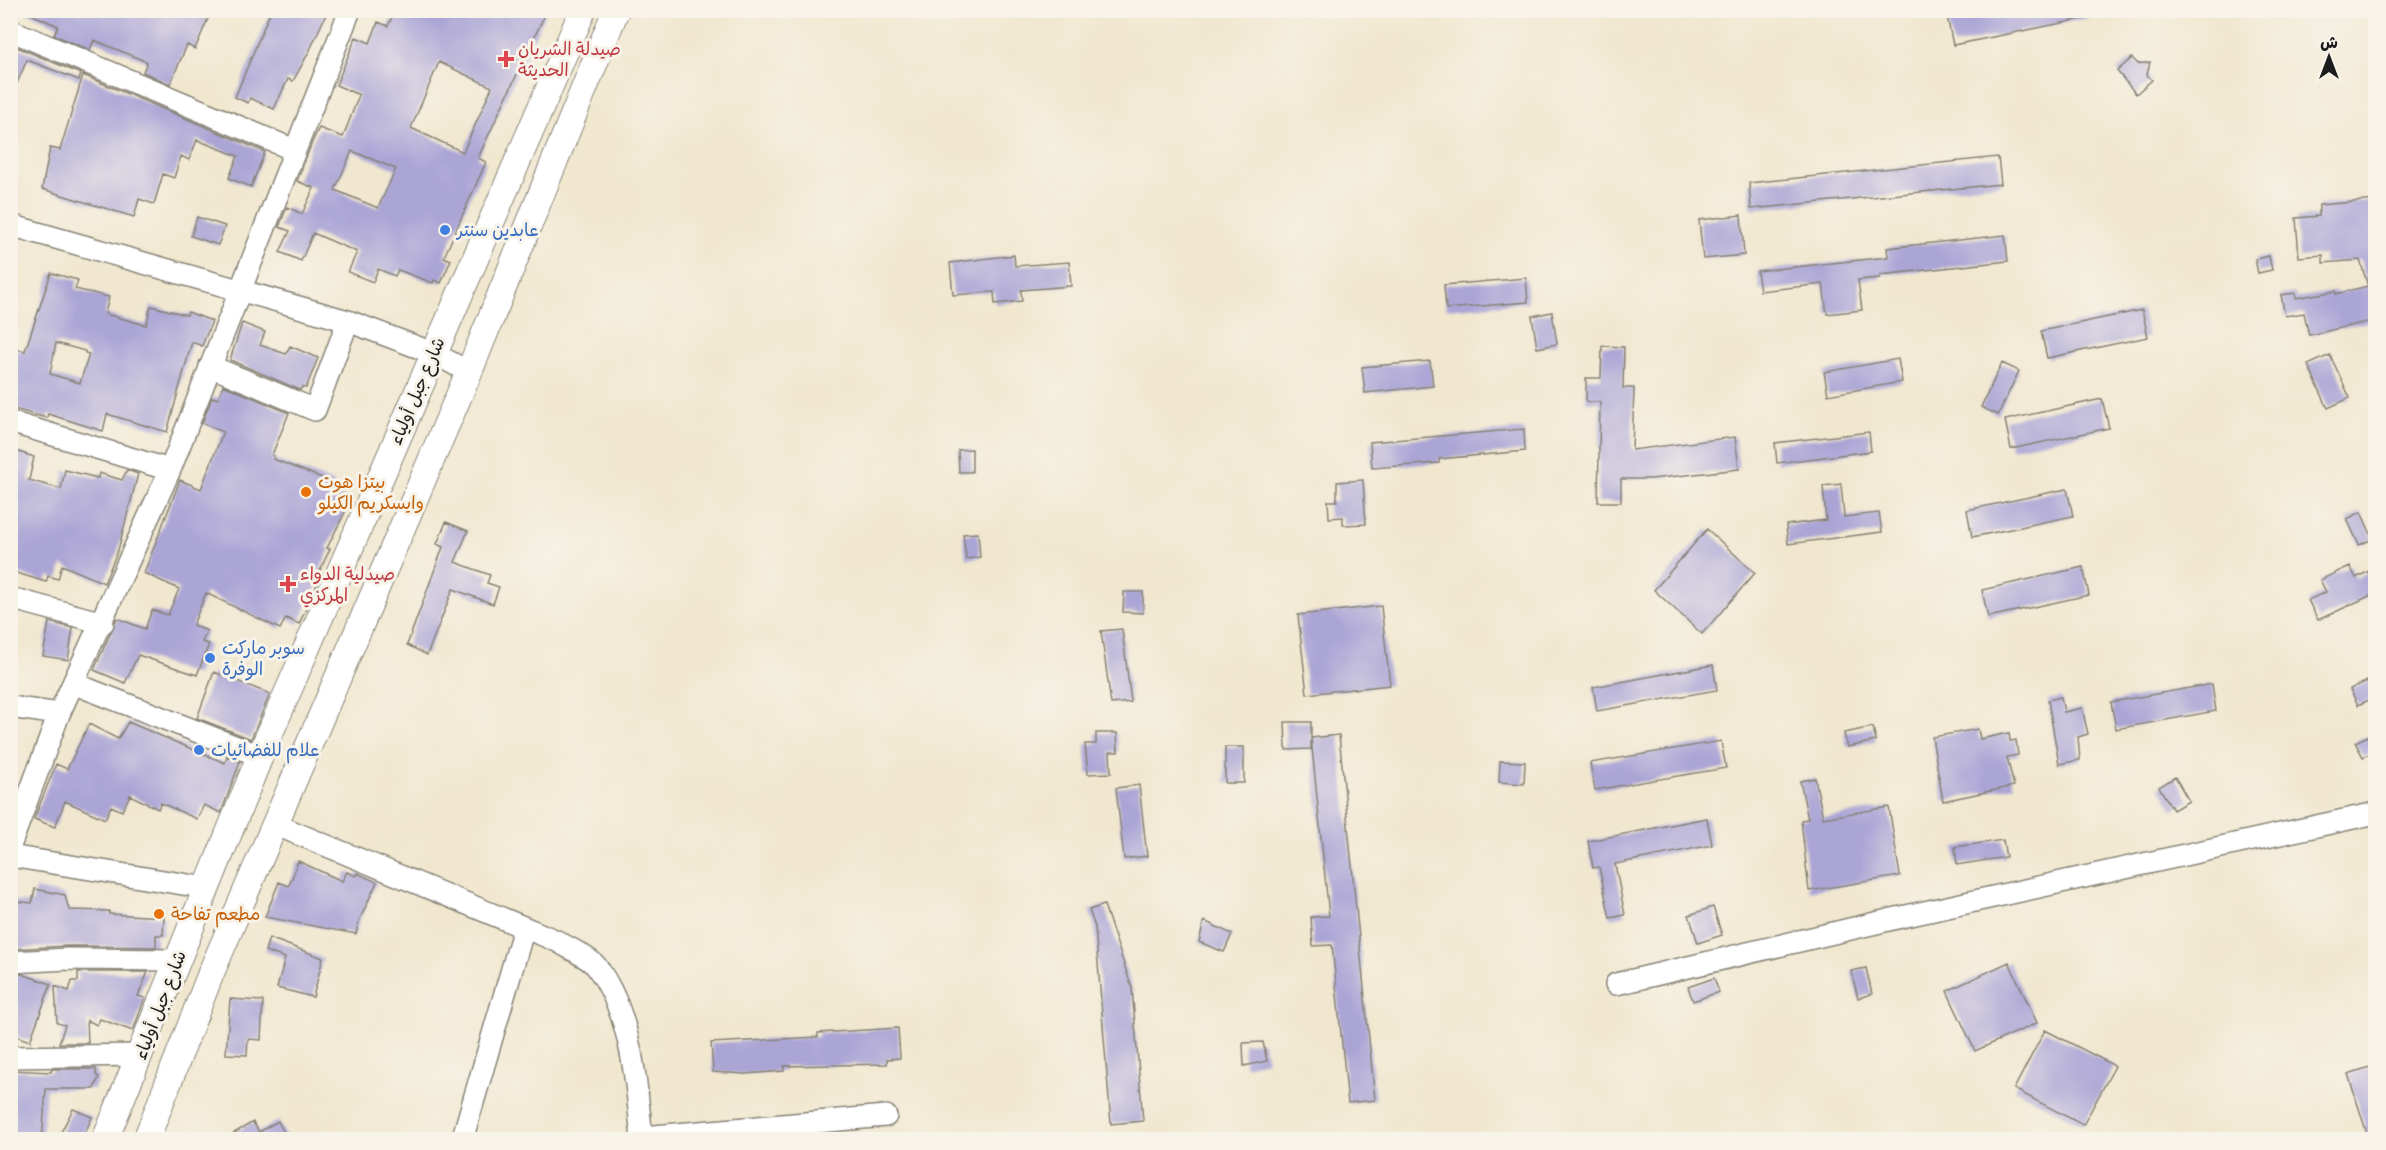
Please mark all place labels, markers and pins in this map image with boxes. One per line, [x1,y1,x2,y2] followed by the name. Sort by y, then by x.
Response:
[518,38,621,82] place label: صيدلة الشريان الحديثة
[499,52,513,66] marker: صيدلة الشريان الحديثة
[455,219,539,242] place label: عابدين سنتر
[438,223,452,237] marker: عابدين سنتر
[317,471,424,517] place label: بيتزا هوت وايسكريم الكيلو
[299,485,313,499] marker: بيتزا هوت وايسكريم الكيلو
[300,563,395,608] place label: صيدلية الدواء المركزي
[281,577,295,591] marker: صيدلية الدواء المركزي
[222,637,305,681] place label: سوبر ماركت الوفرة
[203,651,217,665] marker: سوبر ماركت الوفرة
[211,739,319,764] place label: علام للفضائيات
[192,743,206,757] marker: علام للفضائيات
[171,903,260,928] place label: مطعم تفاحة
[152,907,166,921] marker: مطعم تفاحة

